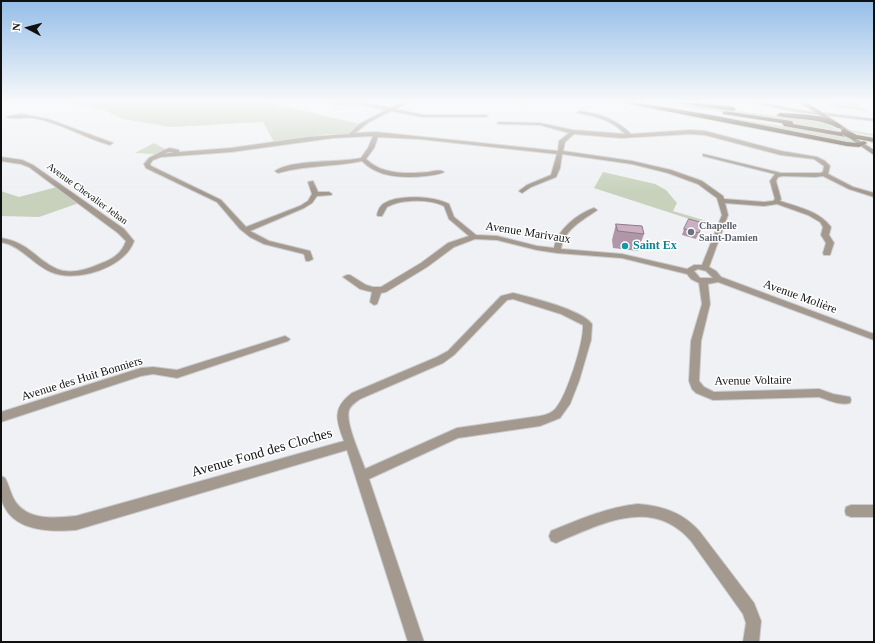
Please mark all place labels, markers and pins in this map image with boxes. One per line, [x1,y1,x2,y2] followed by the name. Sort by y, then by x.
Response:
[699,220,758,244] place label: Chapelle Saint-Damien
[686,227,696,237] marker: Chapelle Saint-Damien
[633,239,677,253] place label: Saint Ex
[620,241,630,251] marker: Saint Ex

